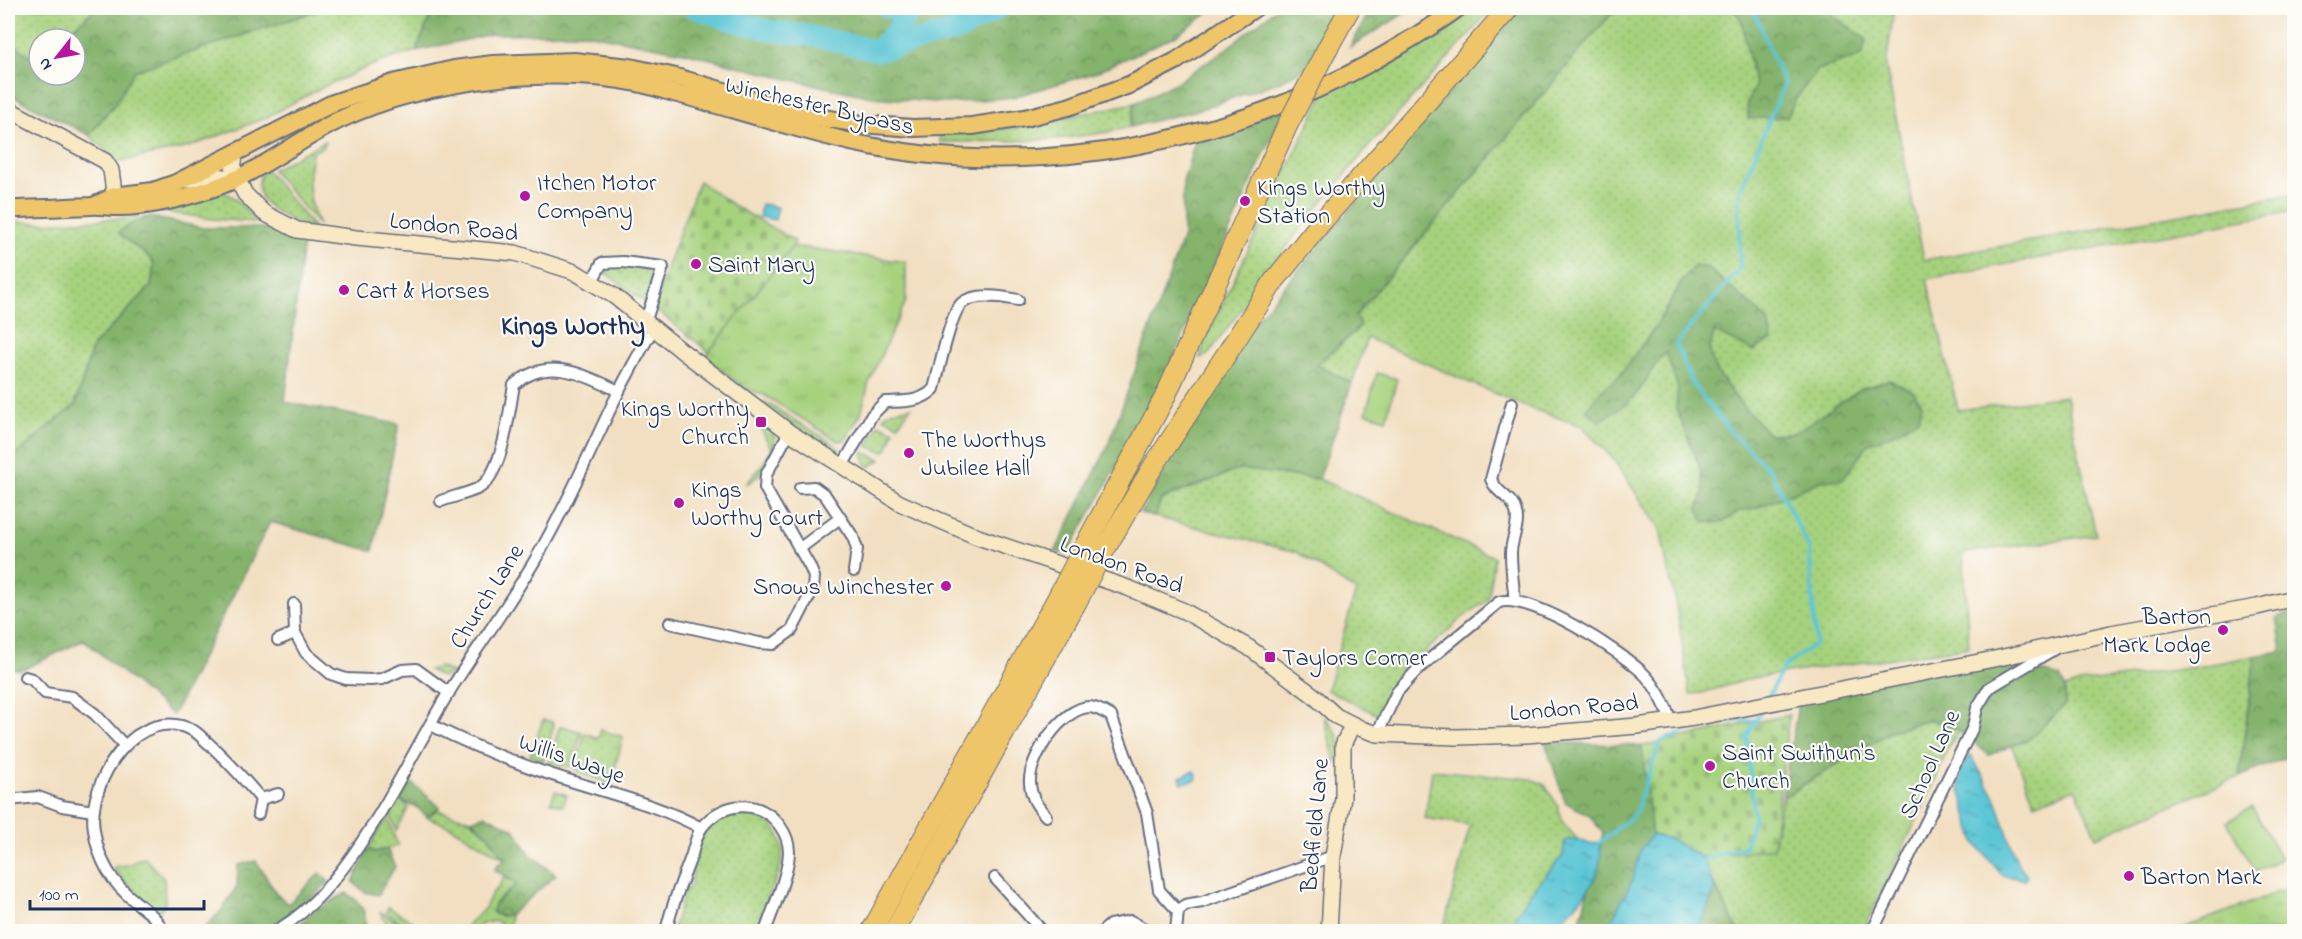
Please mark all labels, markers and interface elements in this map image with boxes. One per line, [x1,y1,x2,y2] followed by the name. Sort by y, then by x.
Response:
[27,27,87,87] north arrow
[33,53,59,75] text: N
[721,69,917,147] street label: Winchester Bypass
[537,167,657,231] place label: Itchen Motor Company
[1257,172,1385,235] place label: Kings Worthy Station
[518,189,532,203] marker: Itchen Motor Company
[1238,194,1252,208] marker: Kings Worthy Station
[388,204,520,253] street label: London Road
[708,249,815,285] place label: Saint Mary
[689,257,703,271] marker: Saint Mary
[356,275,490,310] place label: Cart & Horses
[337,283,351,297] marker: Cart & Horses
[501,308,645,348] district label: Kings Worthy
[621,393,749,456] place label: Kings Worthy Church
[754,415,768,429] marker: Kings Worthy Church
[921,424,1046,487] place label: The Worthys Jubilee Hall
[902,446,916,460] marker: The Worthys Jubilee Hall
[691,474,823,538] place label: Kings Worthy Court
[672,496,686,510] marker: Kings Worthy Court
[1054,528,1188,605] street label: London Road
[442,538,534,657] street label: Church Lane
[753,571,935,606] place label: Snows Winchester
[939,579,953,593] marker: Snows Winchester
[2103,601,2211,664] place label: Barton Mark Lodge
[2216,623,2230,637] marker: Barton Mark Lodge
[1282,642,1428,678] place label: Taylors Corner
[1263,650,1277,664] marker: Taylors Corner
[1508,686,1641,733] street label: London Road
[1892,705,1971,825] street label: School Lane
[513,726,629,796] street label: Willis Waye
[1722,737,1876,800] place label: Saint Swithun's Church
[1293,756,1340,895] street label: Bedfield Lane
[1703,759,1717,773] marker: Saint Swithun's Church
[2140,861,2262,896] place label: Barton Mark
[2122,869,2136,883] marker: Barton Mark
[30,873,204,911] scale bar
[39,883,79,909] text: 100 m

